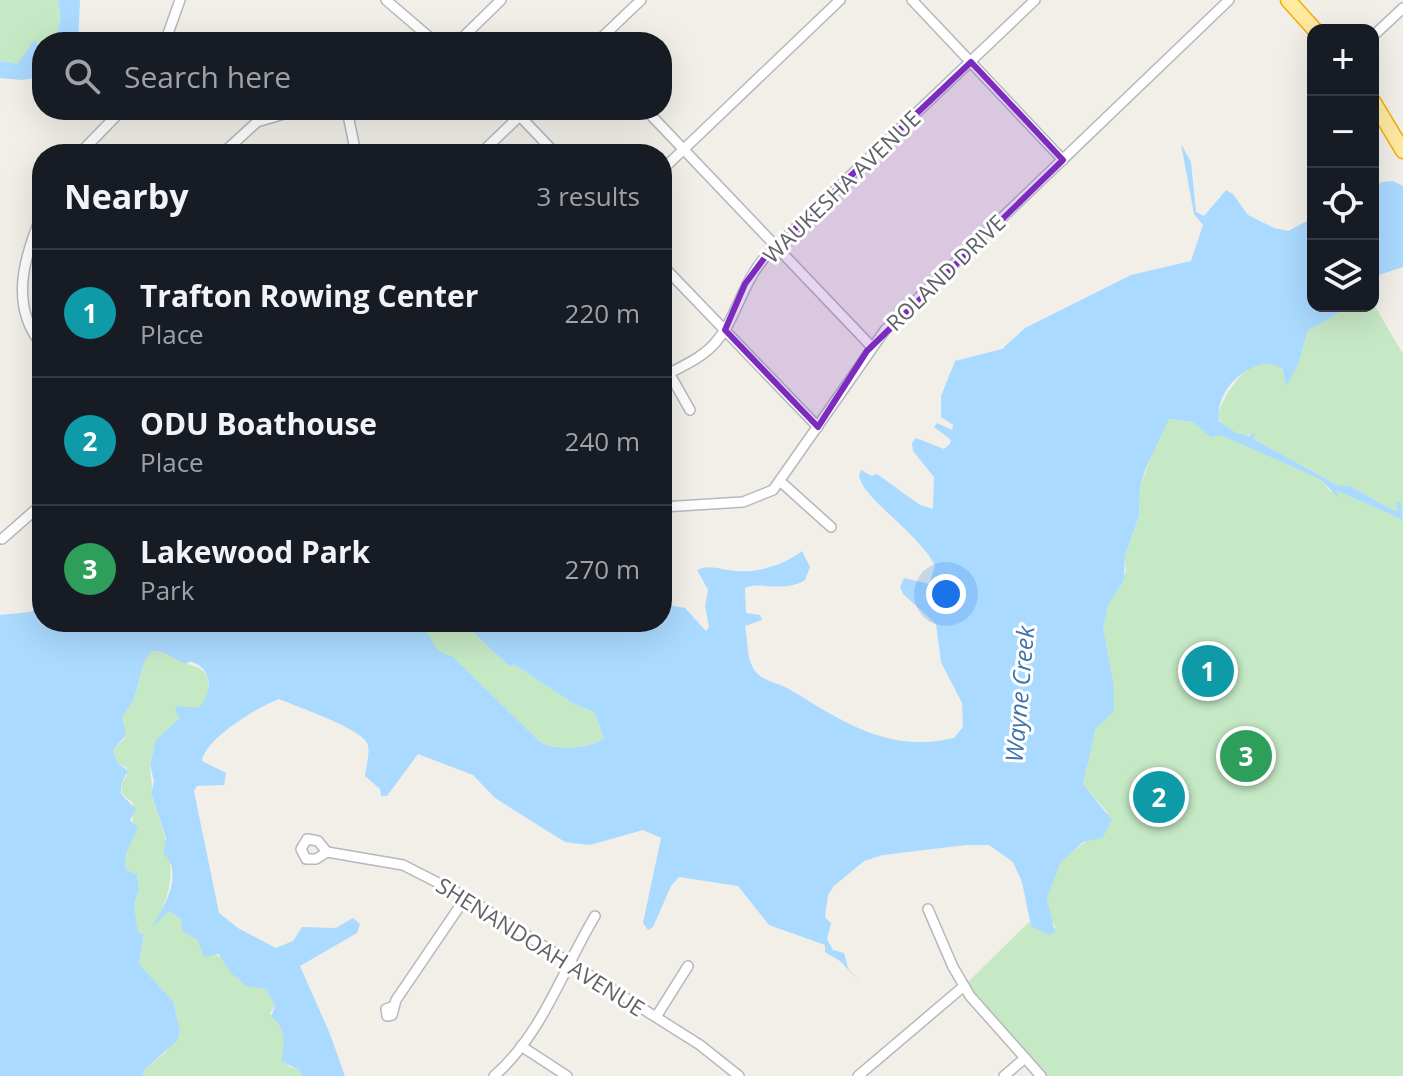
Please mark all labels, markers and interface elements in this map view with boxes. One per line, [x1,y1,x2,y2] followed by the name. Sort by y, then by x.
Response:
[1307,24,1379,312] map controls
[1307,24,1379,96] button: +
[32,32,672,120] search box
[60,54,104,98] icon: search
[124,56,291,97] text: Search here
[1307,96,1379,168] button: −
[756,103,926,269] street label: WAUKESHA AVENUE
[1307,168,1379,240] button: locate
[64,173,189,219] text: Nearby
[537,178,640,214] text: 3 results
[879,207,1011,337] street label: ROLAND DRIVE
[1307,240,1379,312] button: layers
[140,275,478,316] text: Trafton Rowing Center
[83,295,97,331] text: 1
[565,295,640,331] text: 220 m
[140,316,204,352] text: Place
[140,403,377,444] text: ODU Boathouse
[83,423,97,459] text: 2
[565,423,640,459] text: 240 m
[140,444,204,480] text: Place
[140,531,370,572] text: Lakewood Park
[83,551,97,587] text: 3
[565,551,640,587] text: 270 m
[140,572,194,608] text: Park
[926,574,966,614] your location
[997,623,1041,763] water label: Wayne Creek
[1182,641,1234,701] pin: 1
[1220,726,1272,786] pin: 3
[1133,767,1185,827] pin: 2
[431,870,651,1022] street label: SHENANDOAH AVENUE

